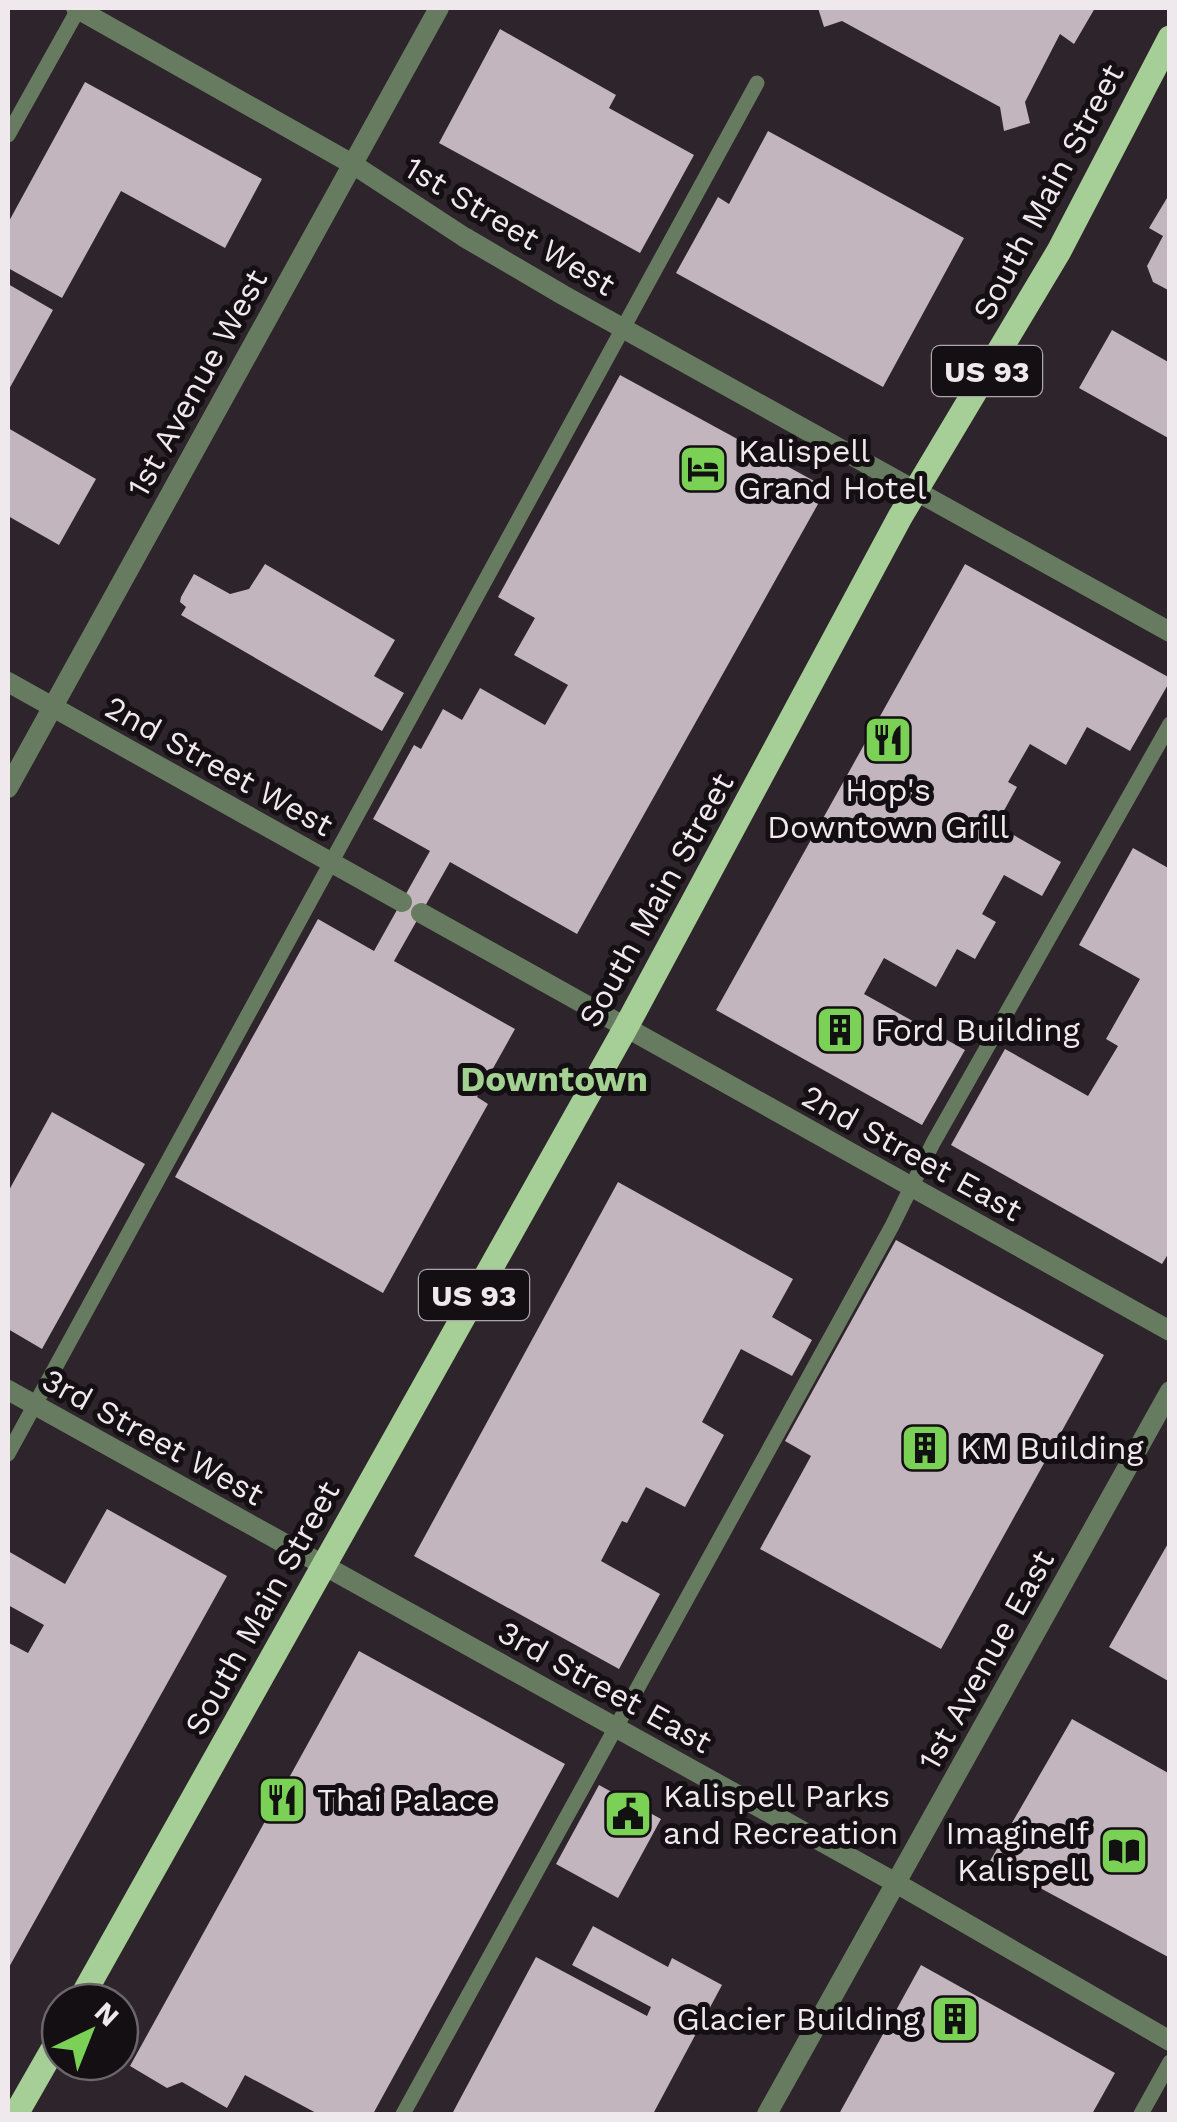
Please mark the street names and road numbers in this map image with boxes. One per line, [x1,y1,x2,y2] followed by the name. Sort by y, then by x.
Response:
[964,58,1132,326] street label: South Main Street
[398,148,622,304] street label: 1st Street West
[119,263,275,503] street label: 1st Avenue West
[932,346,1042,396] road number: US 93
[99,688,339,844] street label: 2nd Street West
[570,766,742,1034] street label: South Main Street
[795,1077,1029,1229] street label: 2nd Street East
[419,1270,529,1320] road number: US 93
[36,1360,270,1514] street label: 3rd Street West
[176,1474,348,1742] street label: South Main Street
[910,1544,1062,1776] street label: 1st Avenue East
[492,1613,718,1761] street label: 3rd Street East

